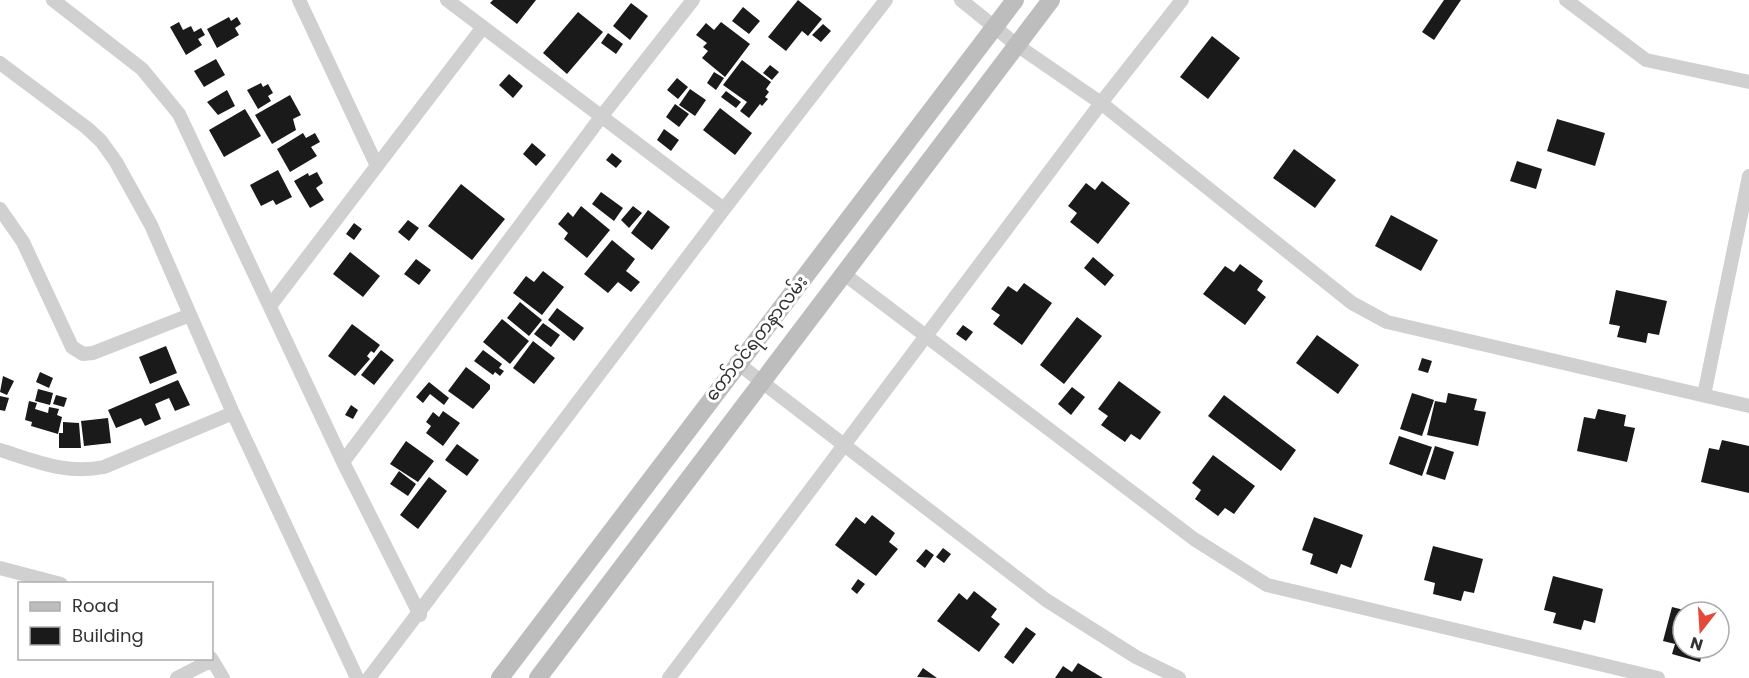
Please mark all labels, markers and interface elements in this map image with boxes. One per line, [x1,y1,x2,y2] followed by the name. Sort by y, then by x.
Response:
[699,270,815,408] street label: တော်ဝင်ရတနာလမ်း
[18,582,213,660] legend
[72,593,119,618] text: Road
[1671,600,1731,660] north arrow
[72,623,144,648] text: Building
[1688,631,1706,657] text: N

